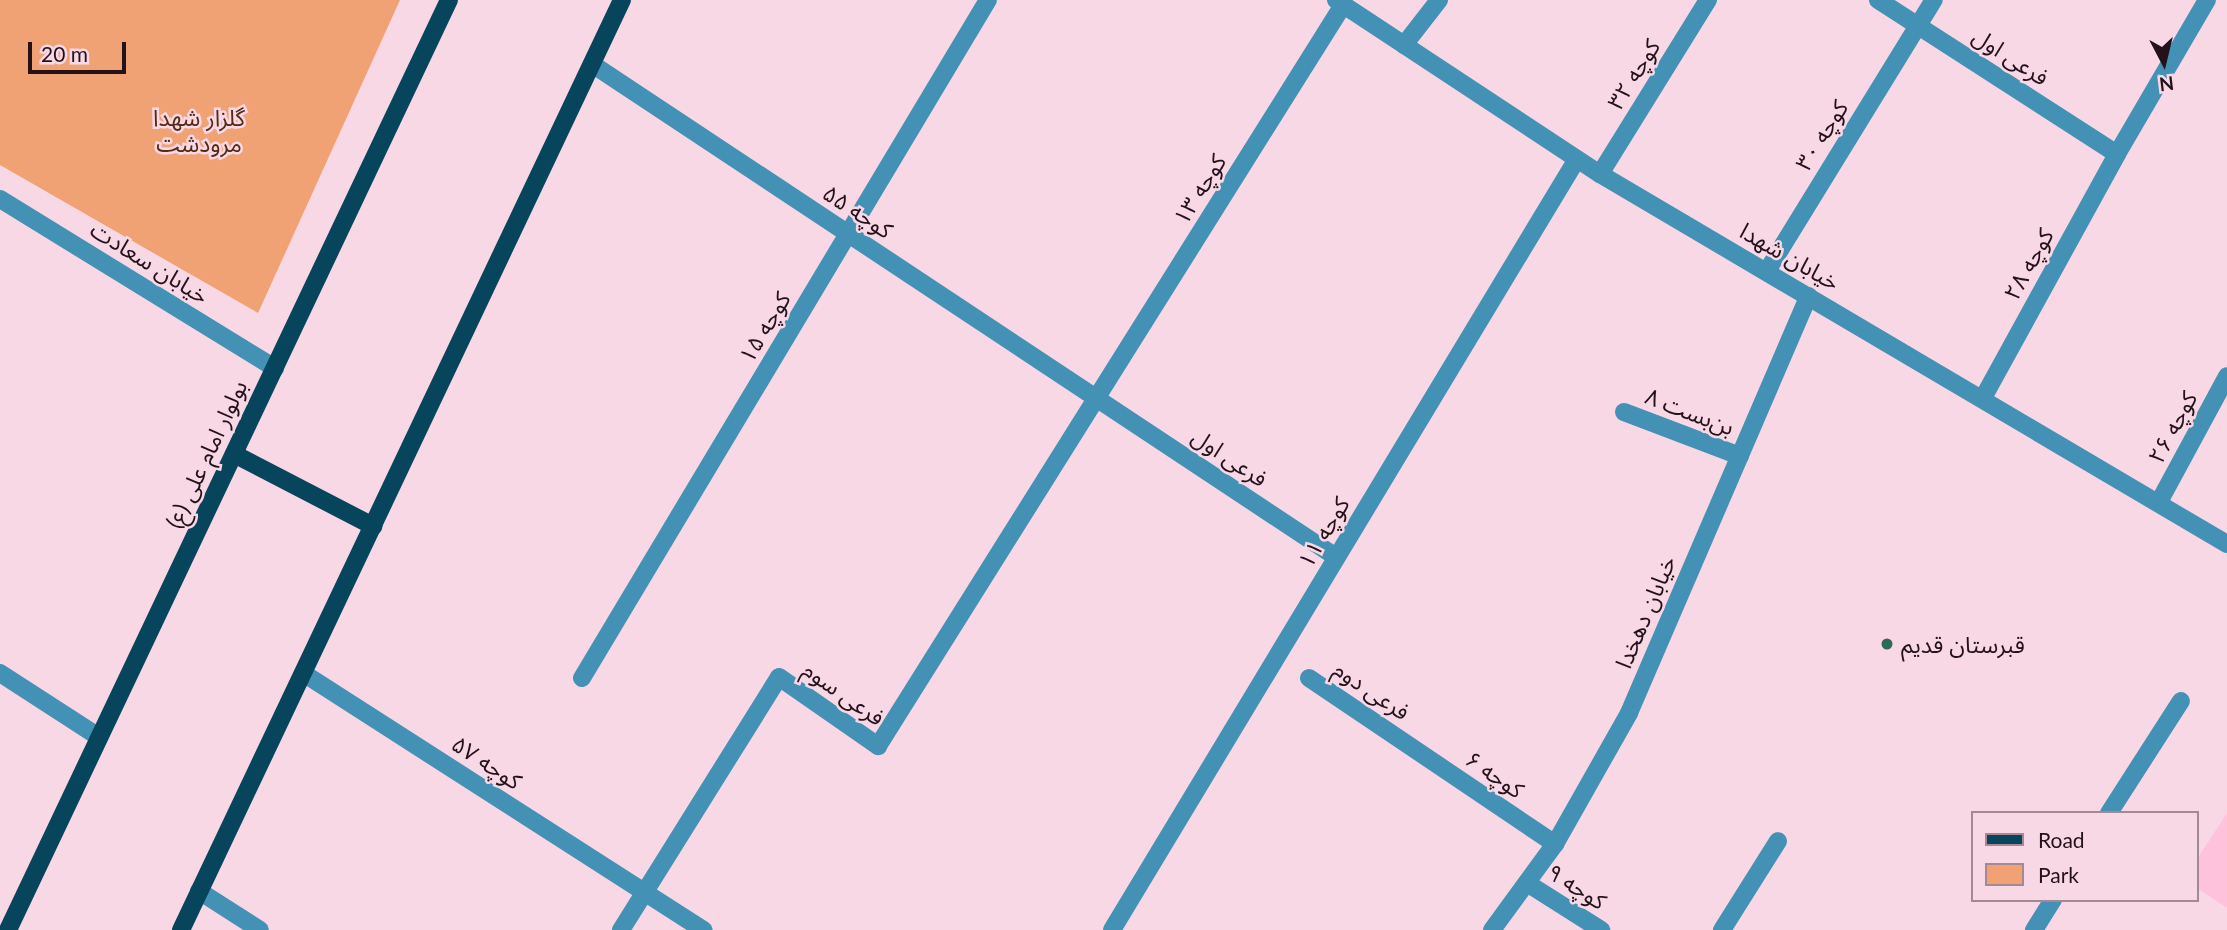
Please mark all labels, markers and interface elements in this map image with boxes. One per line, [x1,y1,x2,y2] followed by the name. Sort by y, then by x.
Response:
[1968,21,2054,91] street label: فرعی اول
[32,28,130,72] scale bar
[2129,28,2199,98] north arrow
[1601,34,1665,114] street label: کوچه ۳۲
[41,41,88,66] text: 20 m
[2158,72,2175,97] text: N
[1789,95,1853,175] street label: کوچه ۳۰
[153,103,245,157] park label: گلزار شهدا مرودشت
[1167,149,1231,229] street label: کوچه ۱۳
[818,178,898,244] street label: کوچه ۵۵
[86,215,214,309] street label: خیابان سعادت
[1735,216,1845,296] street label: خیابان شهدا
[1997,224,2059,304] street label: کوچه ۲۸
[732,287,796,367] street label: کوچه ۱۵
[160,376,252,532] street label: بولوار امام علی (ع)
[1642,381,1738,441] street label: بن‌بست ۸
[2142,386,2202,468] street label: کوچه ۲۶
[1187,422,1273,492] street label: فرعی اول
[1291,492,1355,572] street label: کوچه ۱۱
[1609,551,1681,673] street label: خیابان دهخدا
[1901,630,2025,658] place label: قبرستان قدیم
[1879,636,1895,652] marker: قبرستان قدیم
[798,655,890,731] street label: فرعی سوم
[1329,655,1415,725] street label: فرعی دوم
[447,729,527,795] street label: کوچه ۵۷
[1461,745,1529,803] street label: کوچه ۶
[1972,811,2199,902] legend
[2038,827,2085,852] text: Road
[1543,857,1611,915] street label: کوچه ۹
[2038,862,2079,887] text: Park

